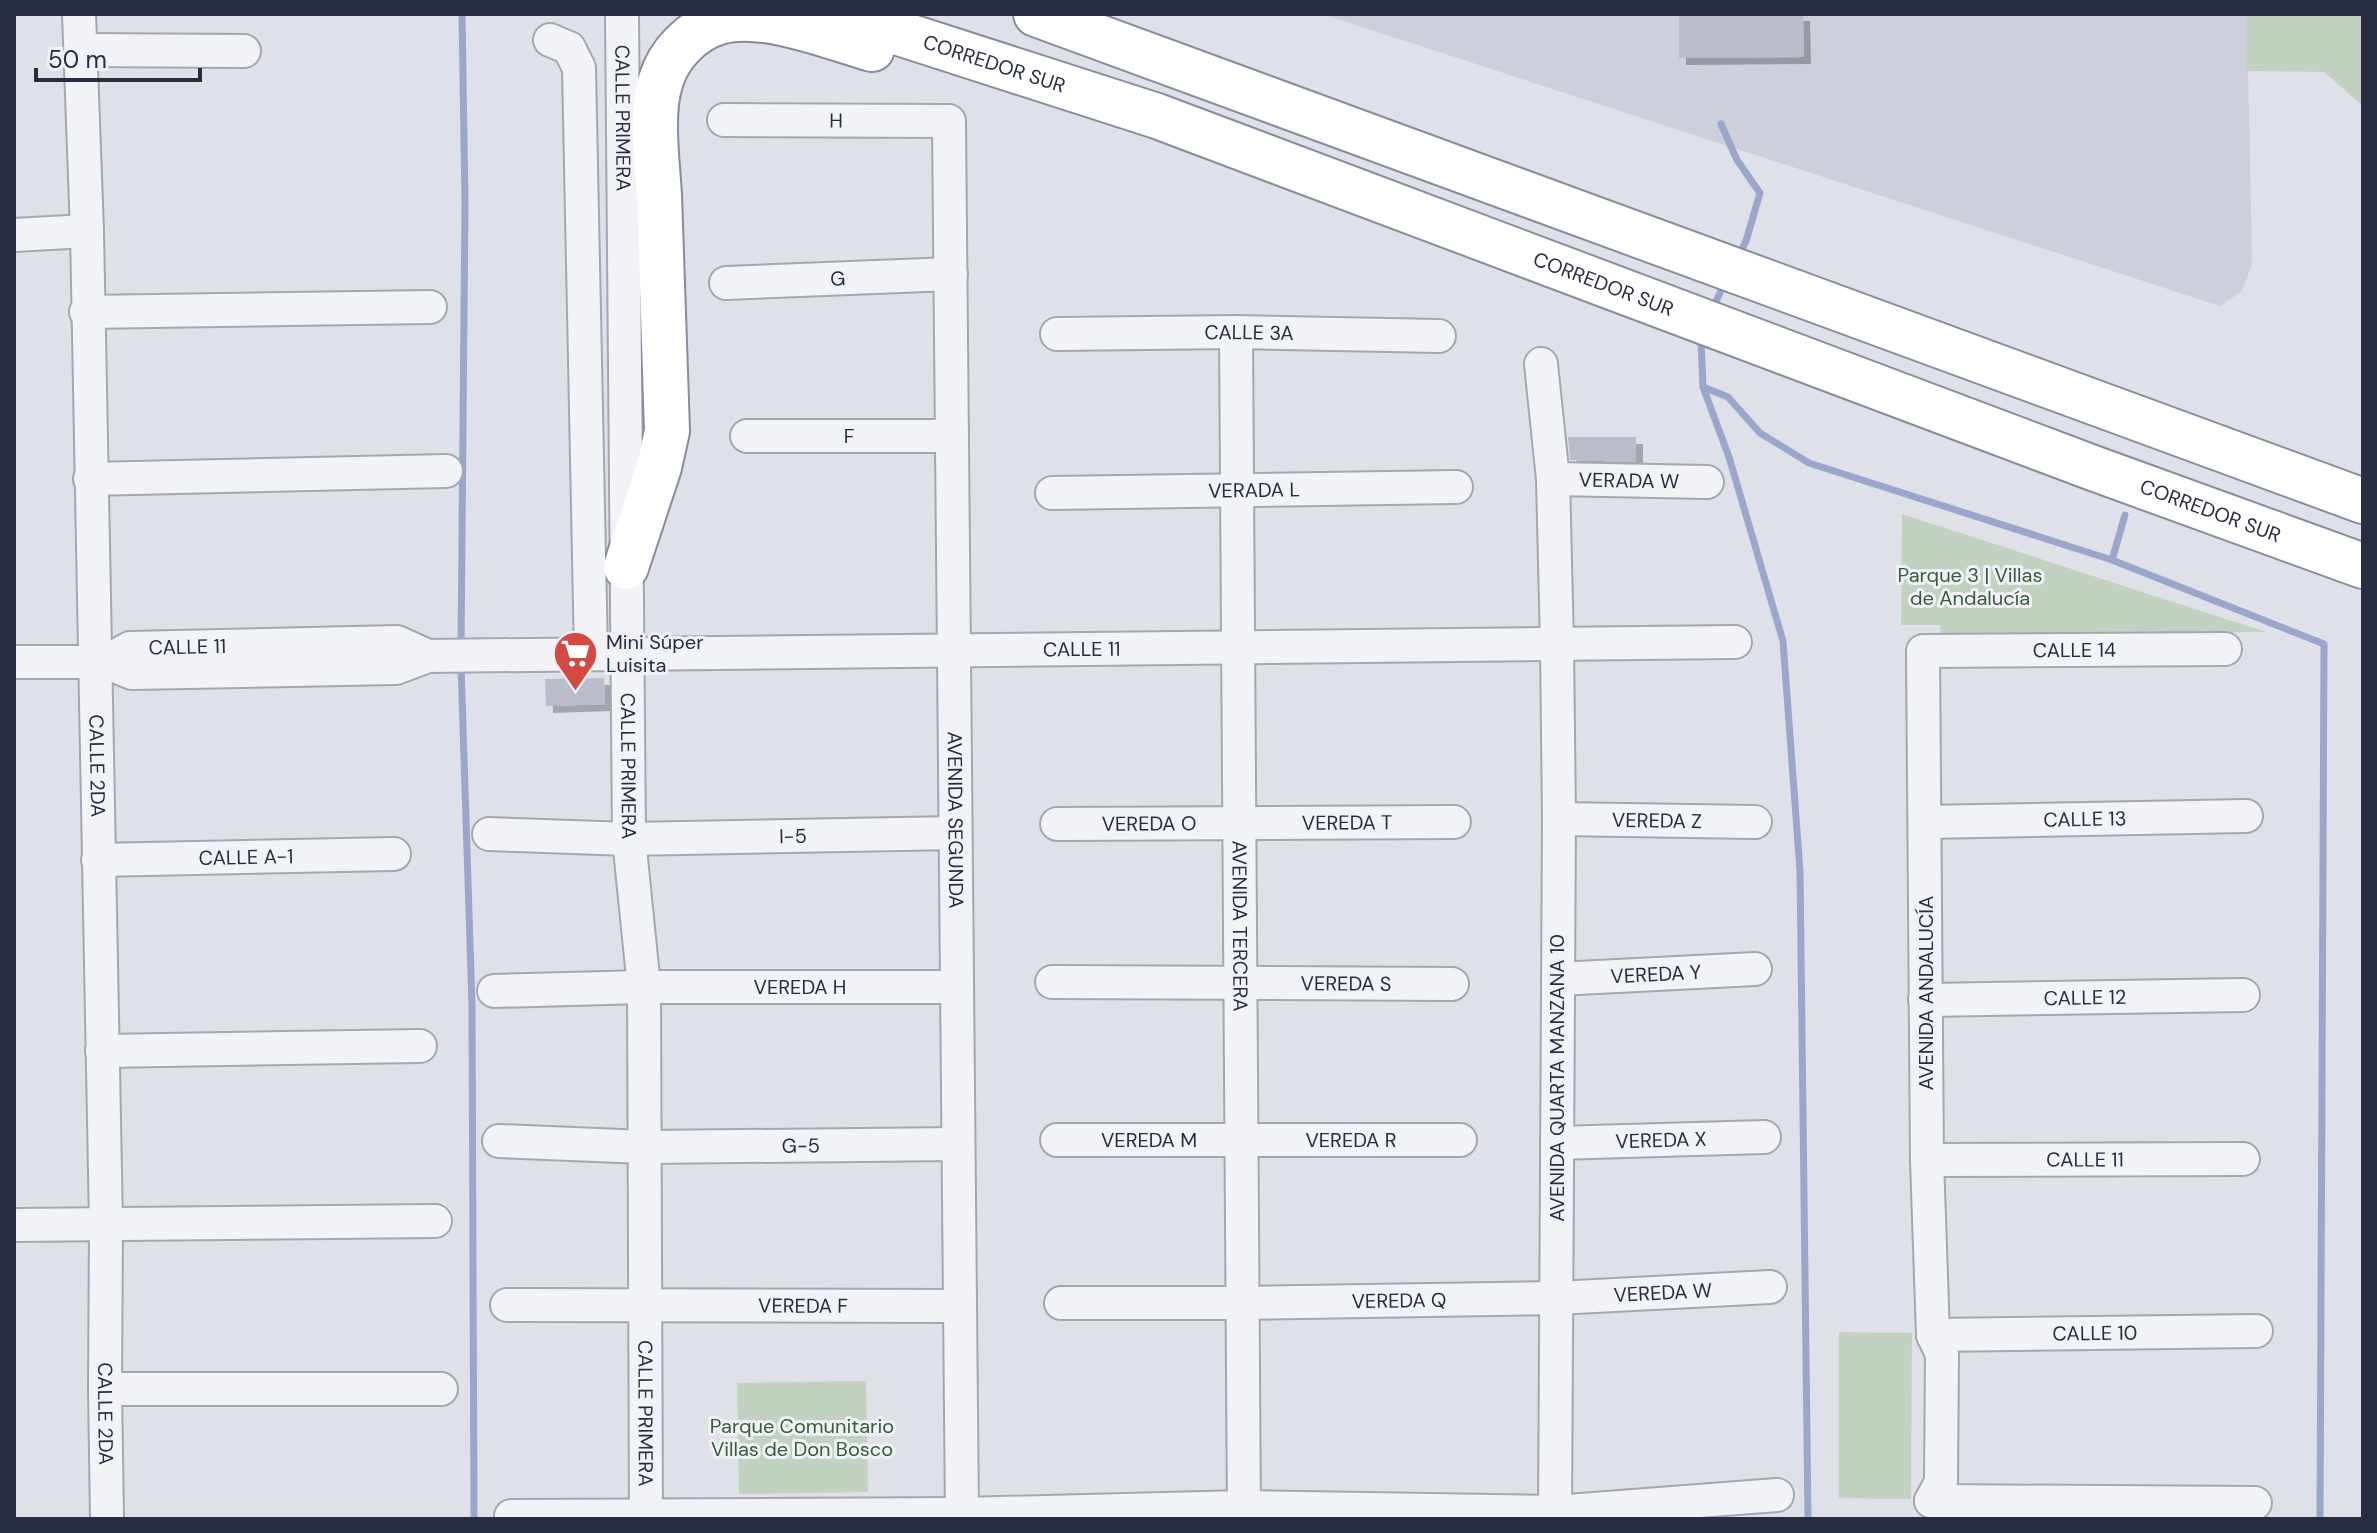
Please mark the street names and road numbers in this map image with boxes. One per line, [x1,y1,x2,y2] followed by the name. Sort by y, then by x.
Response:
[920,29,1069,99] street label: CORREDOR SUR
[609,45,637,191] street label: CALLE PRIMERA
[829,107,843,134] street label: H
[1530,246,1677,322] street label: CORREDOR SUR
[830,265,846,292] street label: G
[1204,319,1294,346] street label: CALLE 3A
[844,423,855,449] street label: F
[1578,467,1680,494] street label: VERADA W
[2136,473,2284,548] street label: CORREDOR SUR
[1208,476,1300,504] street label: VERADA L
[148,633,226,661] street label: CALLE 11
[1043,636,1120,662] street label: CALLE 11
[2033,637,2116,663] street label: CALLE 14
[615,693,642,839] street label: CALLE PRIMERA
[83,714,111,817] street label: CALLE 2DA
[942,731,969,909] street label: AVENIDA SEGUNDA
[2043,805,2127,833] street label: CALLE 13
[1612,807,1702,834] street label: VEREDA Z
[1302,809,1392,836] street label: VEREDA T
[1102,810,1196,837] street label: VEREDA O
[779,823,807,849] street label: I-5
[1226,840,1254,1012] street label: AVENIDA TERCERA
[198,843,294,871] street label: CALLE A-1
[1913,896,1939,1090] street label: AVENIDA ANDALUCÍA
[1544,934,1570,1222] street label: AVENIDA QUARTA MANZANA 10
[1610,959,1702,989] street label: VEREDA Y
[1300,970,1392,997] street label: VEREDA S
[753,974,846,1000] street label: VEREDA H
[2043,984,2127,1011] street label: CALLE 12
[1615,1126,1707,1154] street label: VEREDA X
[1101,1127,1197,1153] street label: VEREDA M
[1305,1127,1397,1153] street label: VEREDA R
[782,1132,820,1159] street label: G-5
[2046,1146,2124,1173] street label: CALLE 11
[1613,1277,1713,1308] street label: VEREDA W
[1351,1287,1447,1314] street label: VEREDA Q
[758,1293,848,1319] street label: VEREDA F
[2052,1319,2138,1347] street label: CALLE 10
[632,1340,659,1487] street label: CALLE PRIMERA
[92,1362,119,1465] street label: CALLE 2DA

